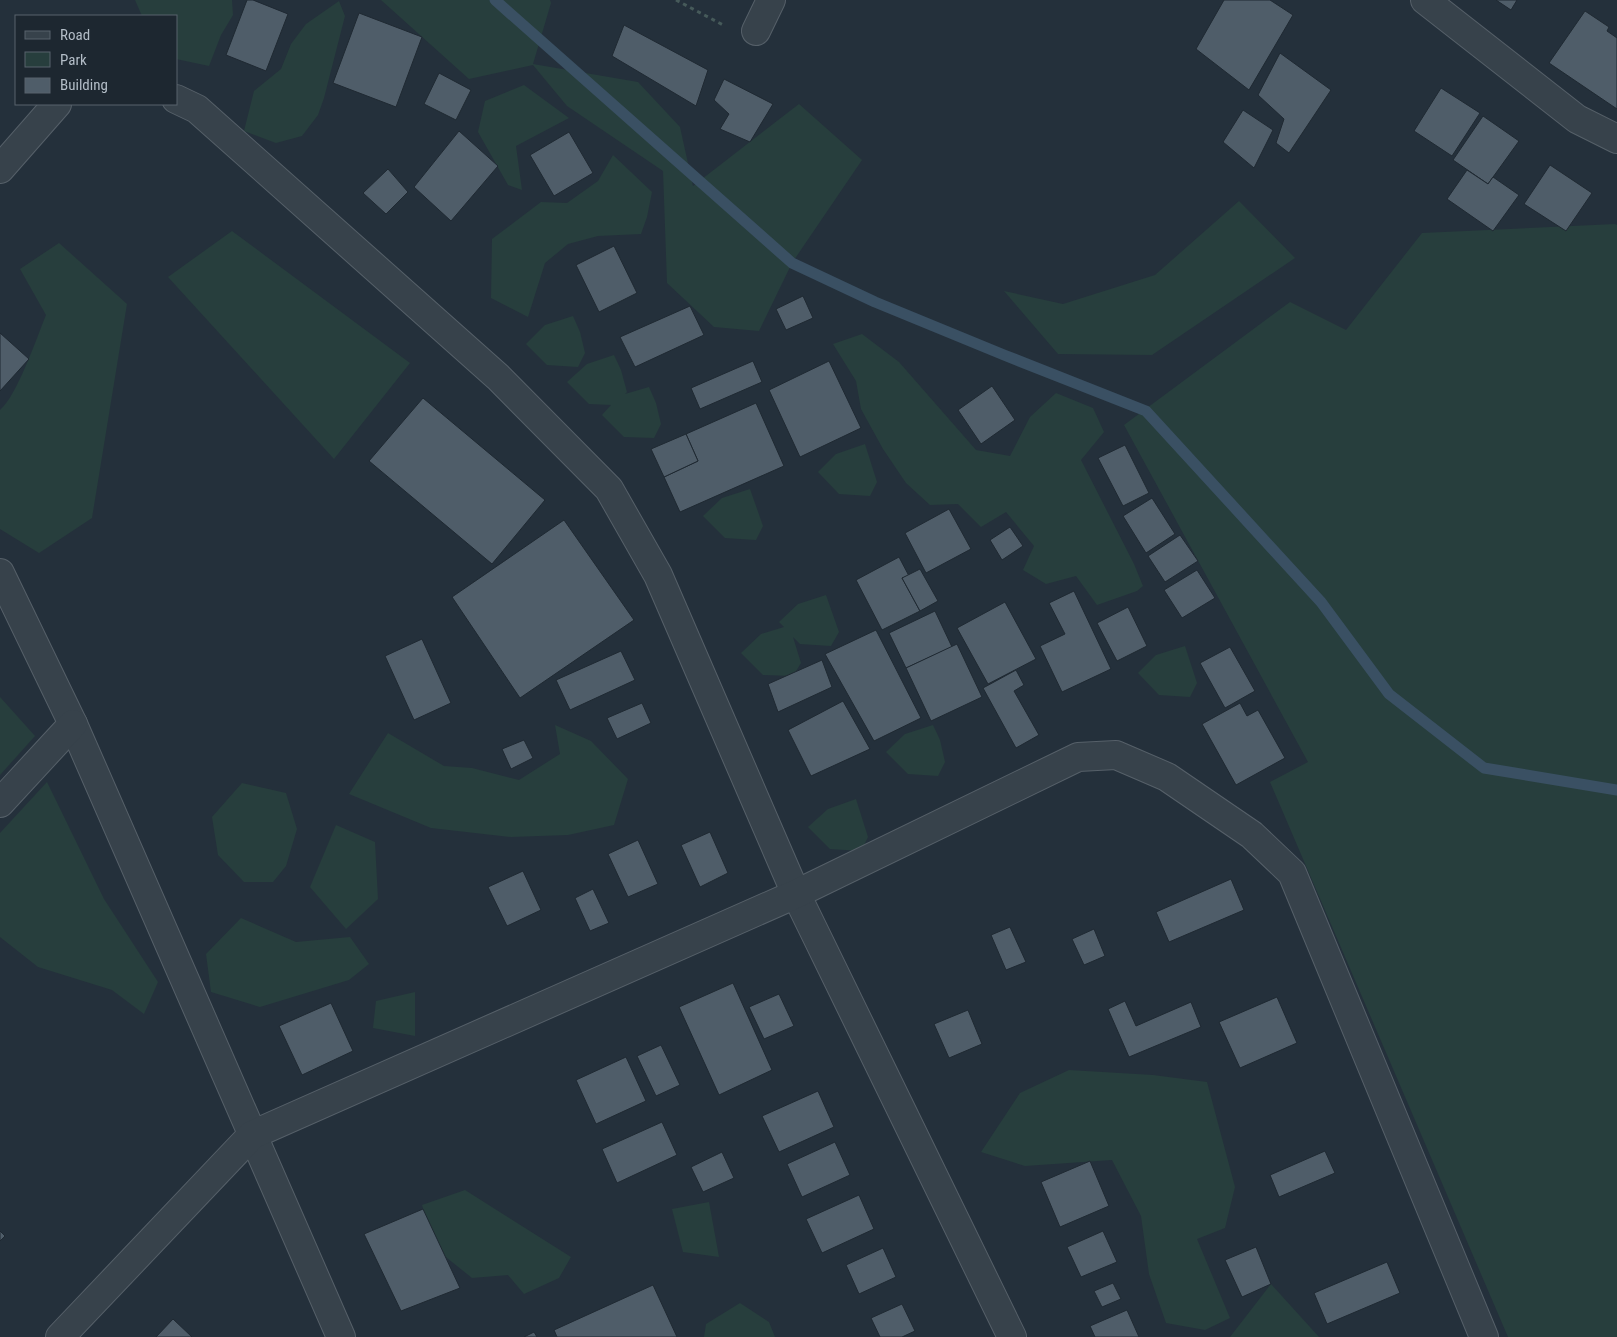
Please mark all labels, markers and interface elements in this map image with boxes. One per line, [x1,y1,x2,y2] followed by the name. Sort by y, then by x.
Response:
[15,15,178,105] legend
[60,26,90,44] text: Road
[60,51,87,69] text: Park
[60,76,108,94] text: Building

